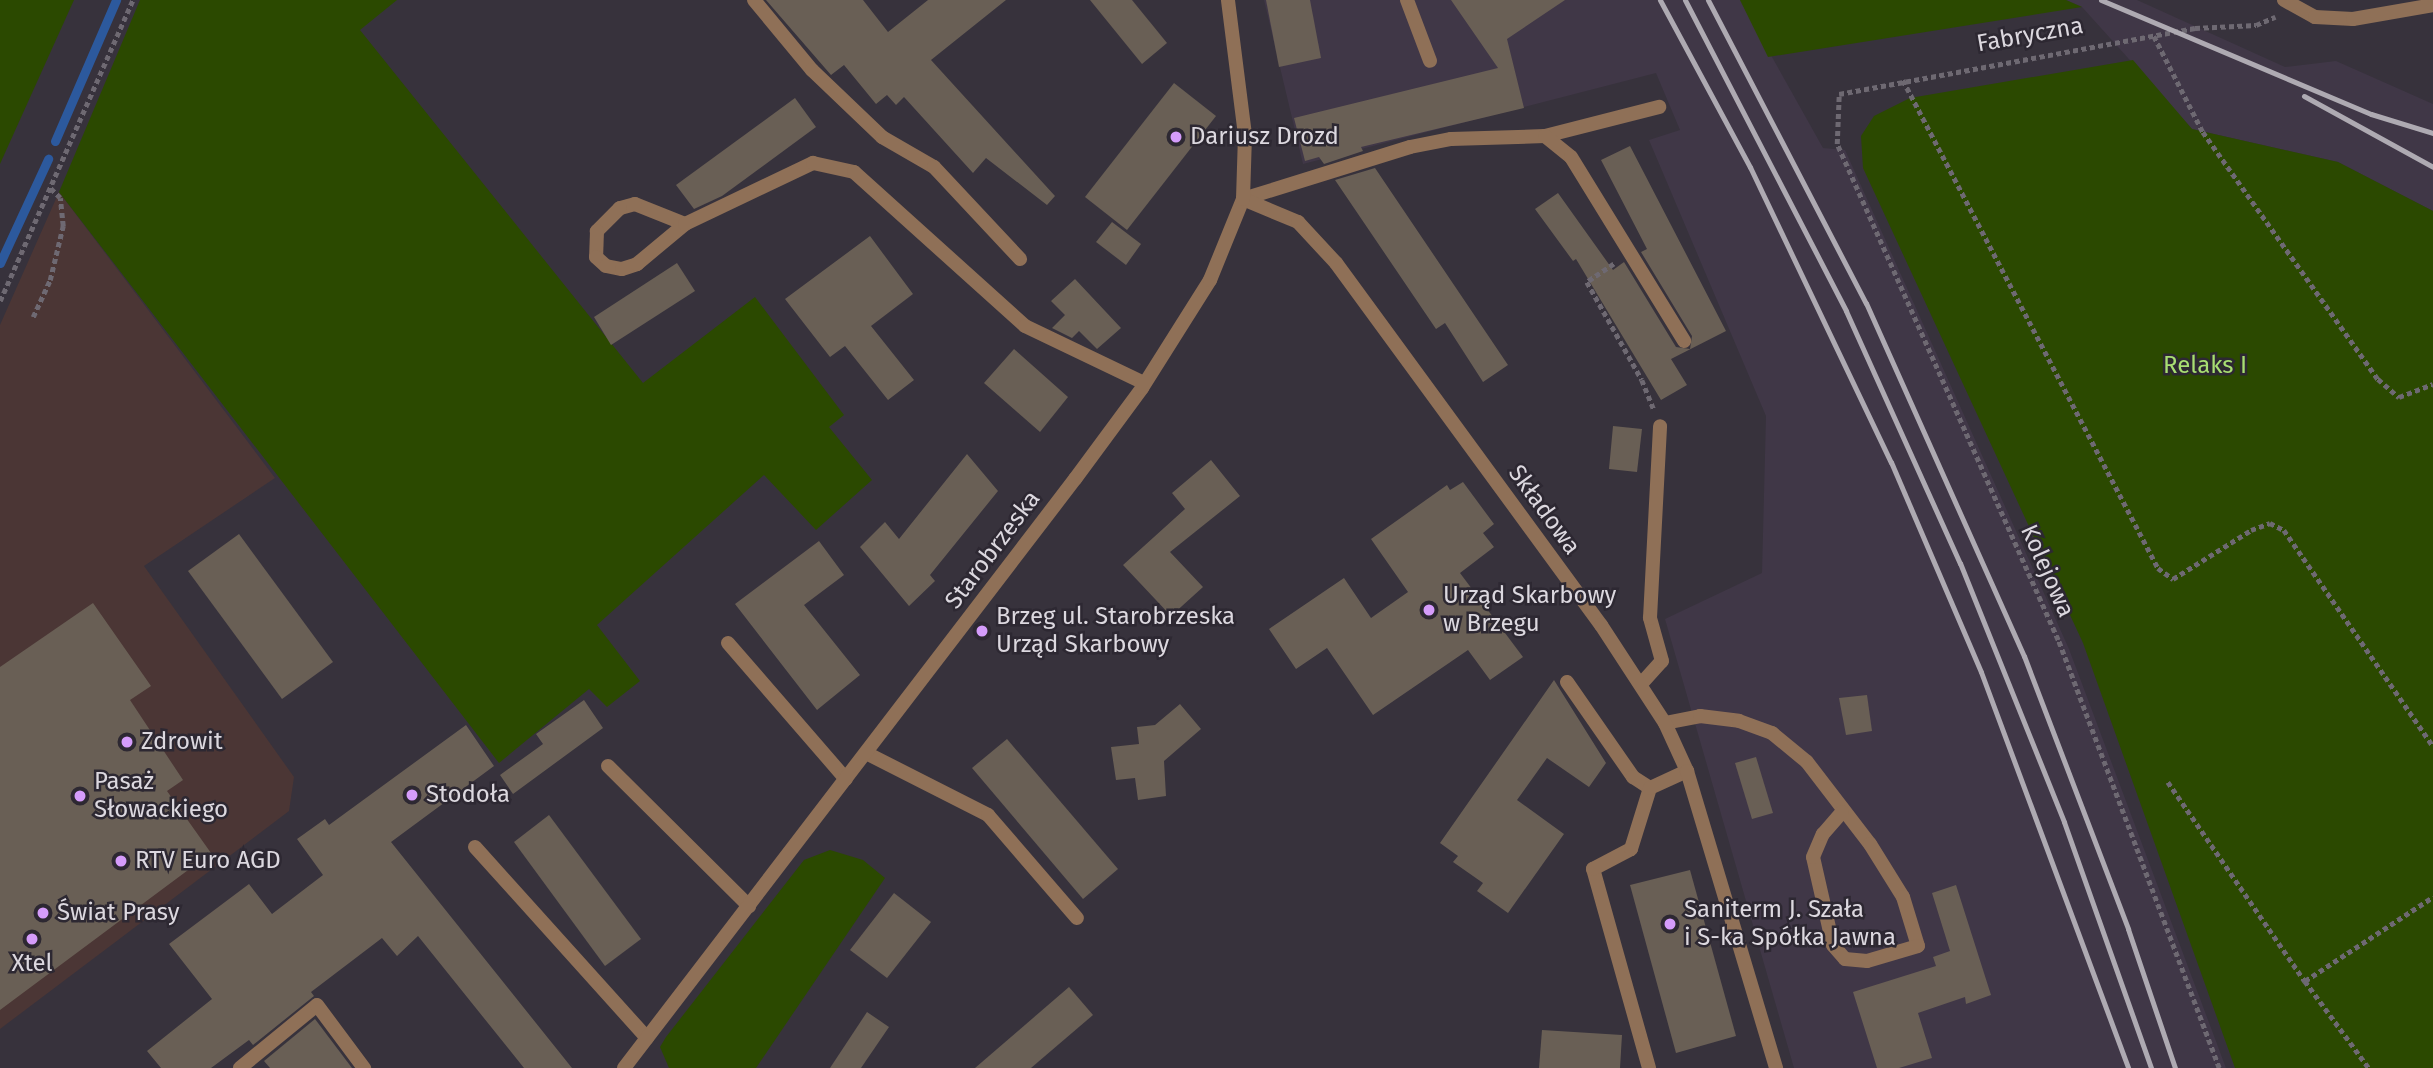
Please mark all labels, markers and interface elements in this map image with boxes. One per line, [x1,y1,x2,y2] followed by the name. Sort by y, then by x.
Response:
[1974,11,2086,59] street label: Fabryczna
[1190,123,1339,151] place label: Dariusz Drozd
[1168,129,1184,145] marker: Dariusz Drozd
[2163,352,2247,380] park label: Relaks I
[1502,460,1586,560] street label: Składowa
[939,485,1047,615] street label: Starobrzeska
[2014,520,2080,622] street label: Kolejowa
[1443,582,1616,638] place label: Urząd Skarbowy w Brzegu
[1421,602,1437,618] marker: Urząd Skarbowy w Brzegu
[996,603,1235,659] place label: Brzeg ul. Starobrzeska Urząd Skarbowy
[974,623,990,639] marker: Brzeg ul. Starobrzeska Urząd Skarbowy
[141,728,223,756] place label: Zdrowit
[119,734,135,750] marker: Zdrowit
[94,768,228,824] place label: Pasaż Słowackiego
[426,781,510,809] place label: Stodoła
[404,787,420,803] marker: Stodoła
[72,788,88,804] marker: Pasaż Słowackiego
[135,847,281,875] place label: RTV Euro AGD
[113,853,129,869] marker: RTV Euro AGD
[1684,896,1896,952] place label: Saniterm J. Szała i S-ka Spółka Jawna
[57,899,179,927] place label: Świat Prasy
[35,905,51,921] marker: Świat Prasy
[1662,916,1678,932] marker: Saniterm J. Szała i S-ka Spółka Jawna
[24,931,40,947] marker: Xtel
[11,950,53,978] place label: Xtel

